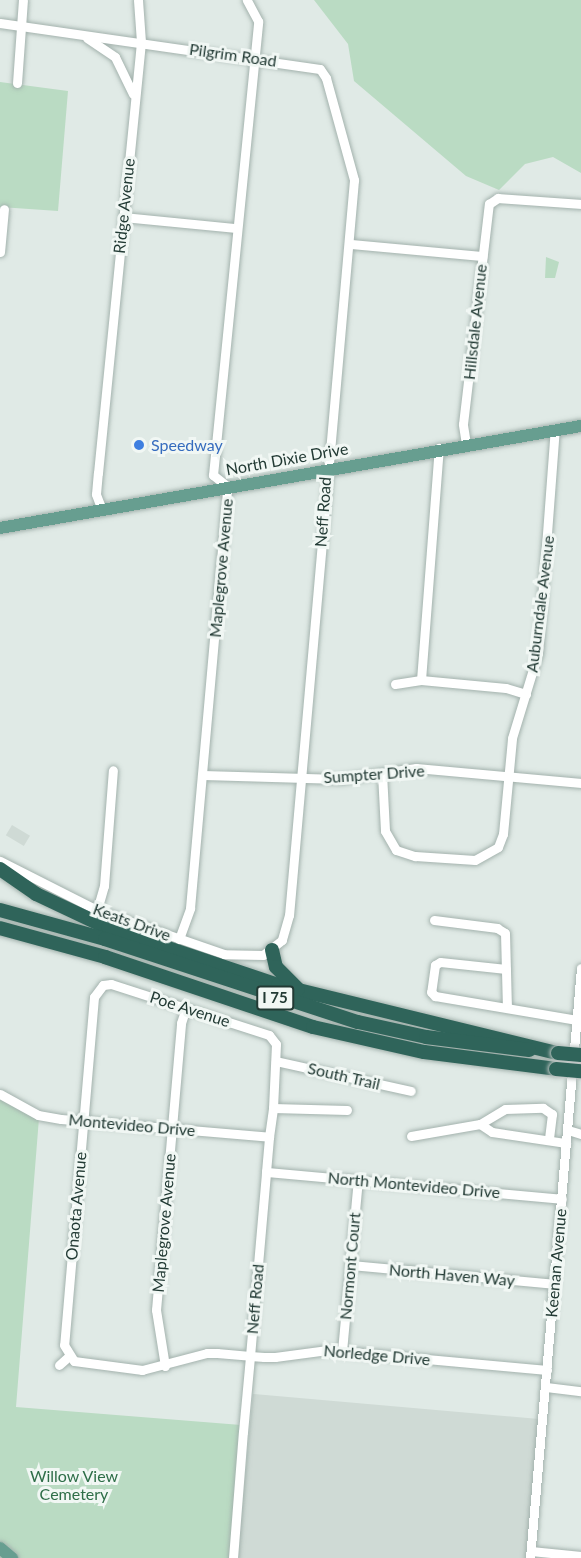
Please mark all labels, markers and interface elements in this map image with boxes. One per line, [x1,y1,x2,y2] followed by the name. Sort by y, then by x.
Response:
[188,39,278,71] street label: Pilgrim Road
[109,157,139,255] street label: Ridge Avenue
[459,263,491,381] street label: Hillsdale Avenue
[151,435,223,455] place label: Speedway
[132,438,146,452] marker: Speedway
[224,439,350,479] street label: North Dixie Drive
[311,476,335,548] street label: Neff Road
[205,497,237,639] street label: Maplegrove Avenue
[522,534,558,674] street label: Auburndale Avenue
[323,761,425,787] street label: Sumpter Drive
[91,899,173,945] street label: Keats Drive
[256,986,294,1010] road number: I 75
[147,987,233,1031] street label: Poe Avenue
[306,1058,382,1094] street label: South Trail
[68,1110,196,1140] street label: Montevideo Drive
[62,1151,90,1261] street label: Onaota Avenue
[148,1152,180,1294] street label: Maplegrove Avenue
[327,1168,501,1202] street label: North Montevideo Drive
[542,1207,570,1319] street label: Keenan Avenue
[336,1211,364,1321] street label: Normont Court
[388,1260,516,1290] street label: North Haven Way
[242,1263,268,1335] street label: Neff Road
[323,1341,431,1369] street label: Norledge Drive
[29,1466,119,1504] park label: Willow View Cemetery

